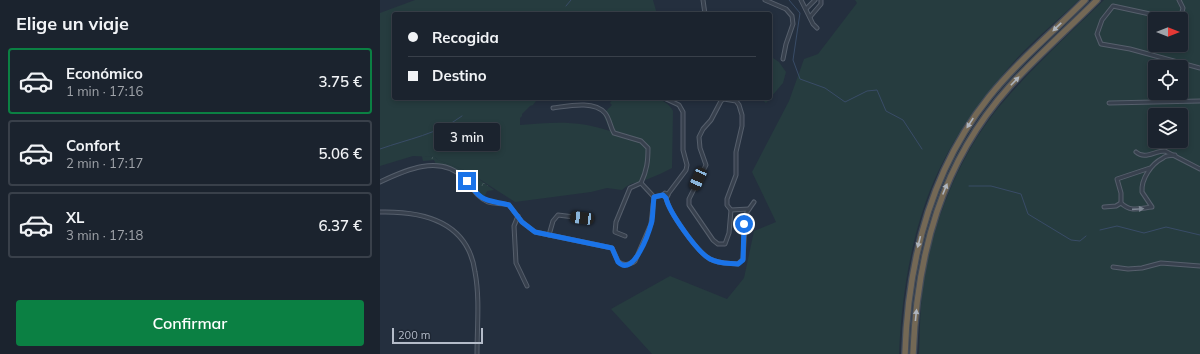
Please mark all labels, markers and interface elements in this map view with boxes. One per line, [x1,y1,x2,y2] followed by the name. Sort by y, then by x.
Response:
[16,12,129,35] text: Elige un viaje
[1148,12,1188,52] north arrow
[1148,12,1188,148] map controls
[1052,22,1062,32] one-way arrow
[432,28,499,47] text: Recogida
[1148,60,1188,100] button: locate
[18,63,54,99] icon: car
[66,64,143,83] text: Económico
[432,66,487,85] text: Destino
[318,72,362,91] text: 3.75 €
[1011,76,1020,86] one-way arrow
[66,83,143,99] text: 1 min · 17:16
[1148,108,1188,148] button: layers
[967,118,974,129] one-way arrow
[434,123,500,151] callout: 3 min
[450,129,484,145] text: 3 min
[18,135,54,171] icon: car
[66,136,120,155] text: Confort
[318,144,362,163] text: 5.06 €
[66,155,143,171] text: 2 min · 17:17
[688,166,708,192] car
[458,172,476,190] route end
[942,183,948,195] one-way arrow
[1132,205,1145,212] one-way arrow
[18,207,54,243] icon: car
[66,208,84,227] text: XL
[569,211,595,225] car
[735,215,753,233] route start
[318,216,362,235] text: 6.37 €
[66,227,143,243] text: 3 min · 17:18
[915,236,921,248] one-way arrow
[16,300,364,346] button: Confirmar
[912,309,919,321] one-way arrow
[392,326,483,345] scale bar
[398,328,430,342] text: 200 m

